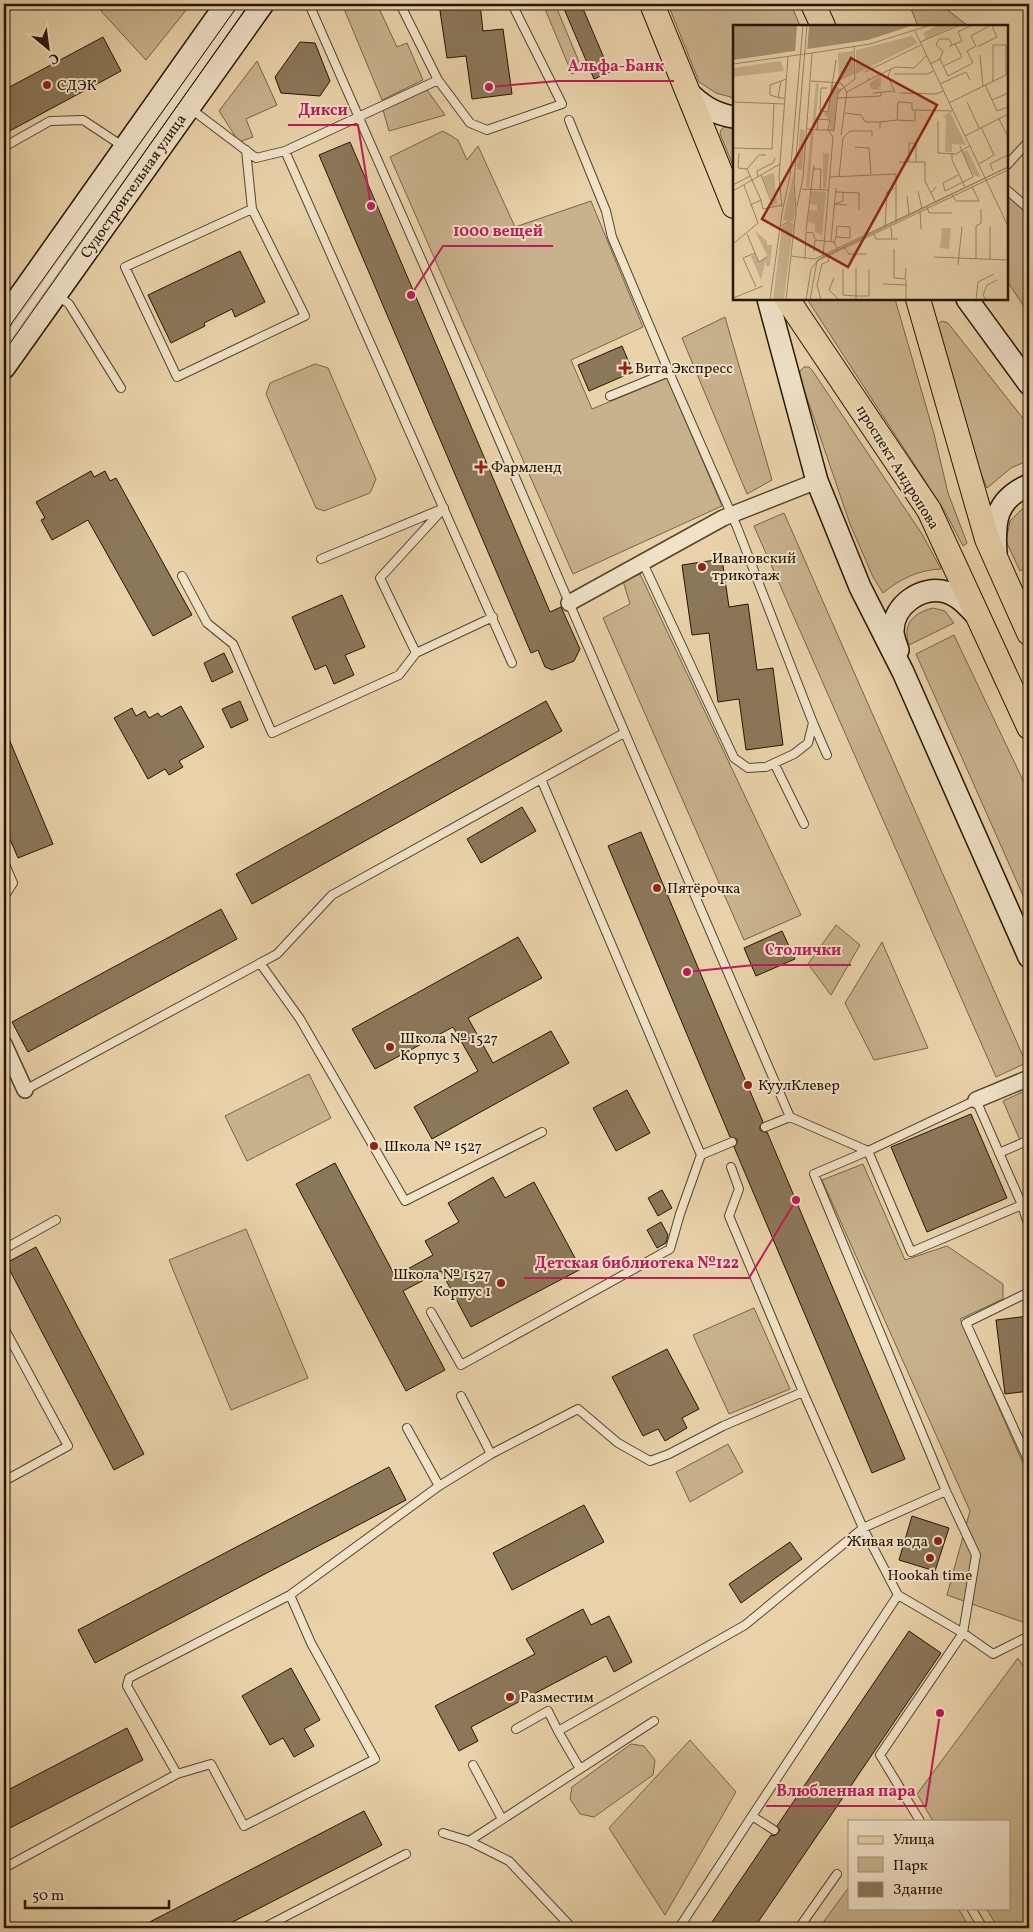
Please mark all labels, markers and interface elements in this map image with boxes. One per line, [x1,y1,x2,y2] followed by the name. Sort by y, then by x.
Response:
[22,22,72,72] north arrow
[733,25,1008,300] inset map
[45,48,62,69] text: С
[558,50,674,81] callout: Альфа-Банк
[568,56,665,78] text: Альфа-Банк
[57,76,97,97] place label: СДЭК
[41,79,53,91] marker: СДЭК
[288,94,358,125] callout: Дикси
[298,100,348,122] text: Дикси
[76,110,192,263] street label: Судостроительная улица
[443,215,553,246] callout: 1000 вещей
[453,221,543,243] text: 1000 вещей
[635,359,733,380] place label: Вита Экспресс
[619,362,631,374] marker: Вита Экспресс
[850,402,943,534] street label: проспект Андропова
[491,458,562,479] place label: Фармленд
[475,461,487,473] marker: Фармленд
[712,549,796,587] place label: Ивановский трикотаж
[696,561,708,573] marker: Ивановский трикотаж
[667,879,741,900] place label: Пятёрочка
[651,882,663,894] marker: Пятёрочка
[754,934,851,965] callout: Столички
[765,940,841,962] text: Столички
[400,1029,498,1067] place label: Школа № 1527 Корпус 3
[384,1041,396,1053] marker: Школа № 1527 Корпус 3
[758,1076,840,1097] place label: КуулКлевер
[742,1079,754,1091] marker: КуулКлевер
[384,1137,482,1158] place label: Школа № 1527
[368,1140,380,1152] marker: Школа № 1527
[524,1247,749,1278] callout: Детская библиотека №122
[535,1253,739,1275] text: Детская библиотека №122
[393,1265,491,1303] place label: Школа № 1527 Корпус 1
[495,1277,507,1289] marker: Школа № 1527 Корпус 1
[847,1532,928,1553] place label: Живая вода
[932,1535,944,1547] marker: Живая вода
[924,1552,936,1564] marker: Hookah time
[888,1566,972,1587] place label: Hookah time
[520,1688,594,1709] place label: Разместим
[504,1691,516,1703] marker: Разместим
[766,1775,926,1806] callout: Влюбленная пара
[776,1781,916,1803] text: Влюбленная пара
[848,1820,1010,1910] legend
[893,1830,935,1851] text: Улица
[893,1856,928,1877] text: Парк
[25,1877,169,1909] scale bar
[893,1880,943,1901] text: Здание
[32,1886,64,1907] text: 50 m

